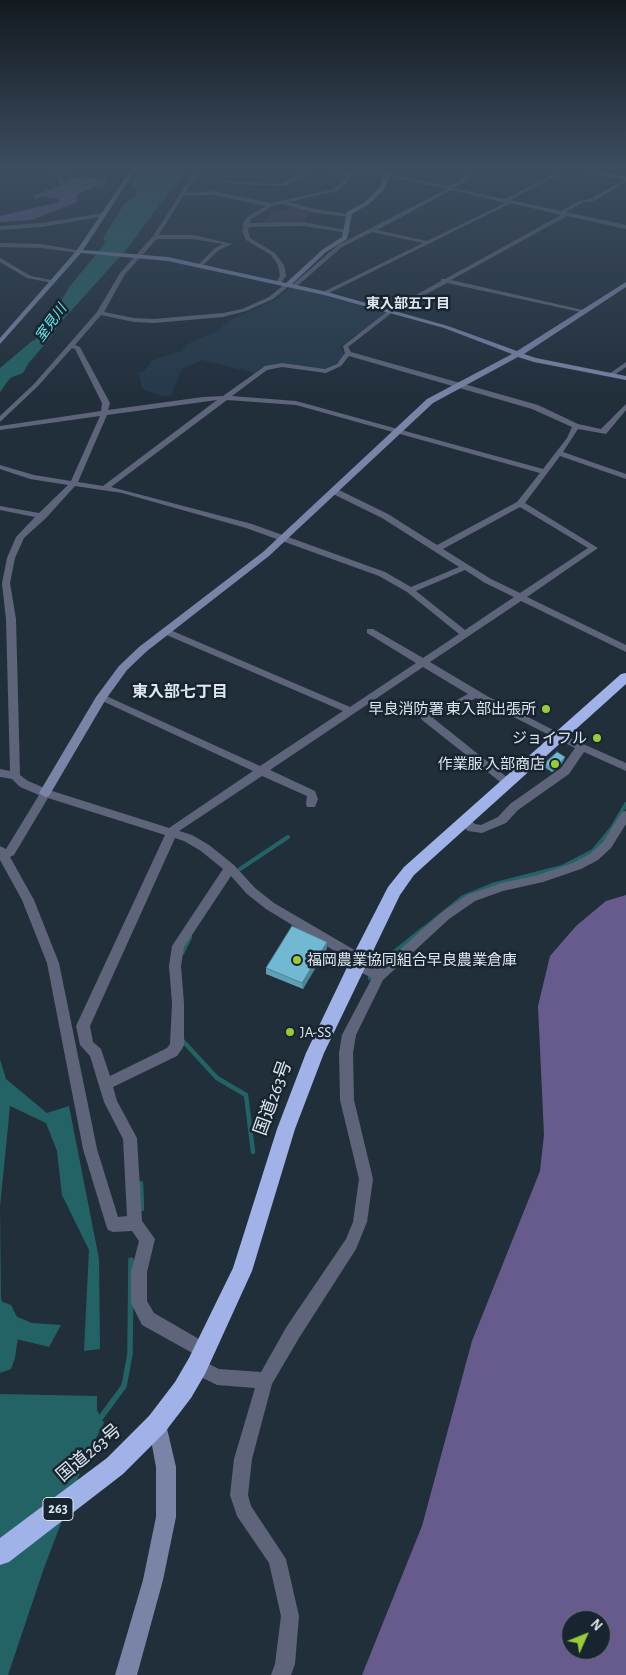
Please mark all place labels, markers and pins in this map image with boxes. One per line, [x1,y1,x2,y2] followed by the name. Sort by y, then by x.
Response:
[369,700,536,718] place label: 早良消防署 東入部出張所
[540,703,552,715] marker: 早良消防署 東入部出張所
[512,729,587,747] place label: ジョイフル
[591,732,603,744] marker: ジョイフル
[438,755,545,773] place label: 作業服 入部商店
[549,758,561,770] marker: 作業服 入部商店
[307,951,517,969] place label: 福岡農業協同組合早良農業倉庫
[291,954,303,966] marker: 福岡農業協同組合早良農業倉庫
[300,1023,331,1041] place label: JA-SS
[284,1026,296,1038] marker: JA-SS

